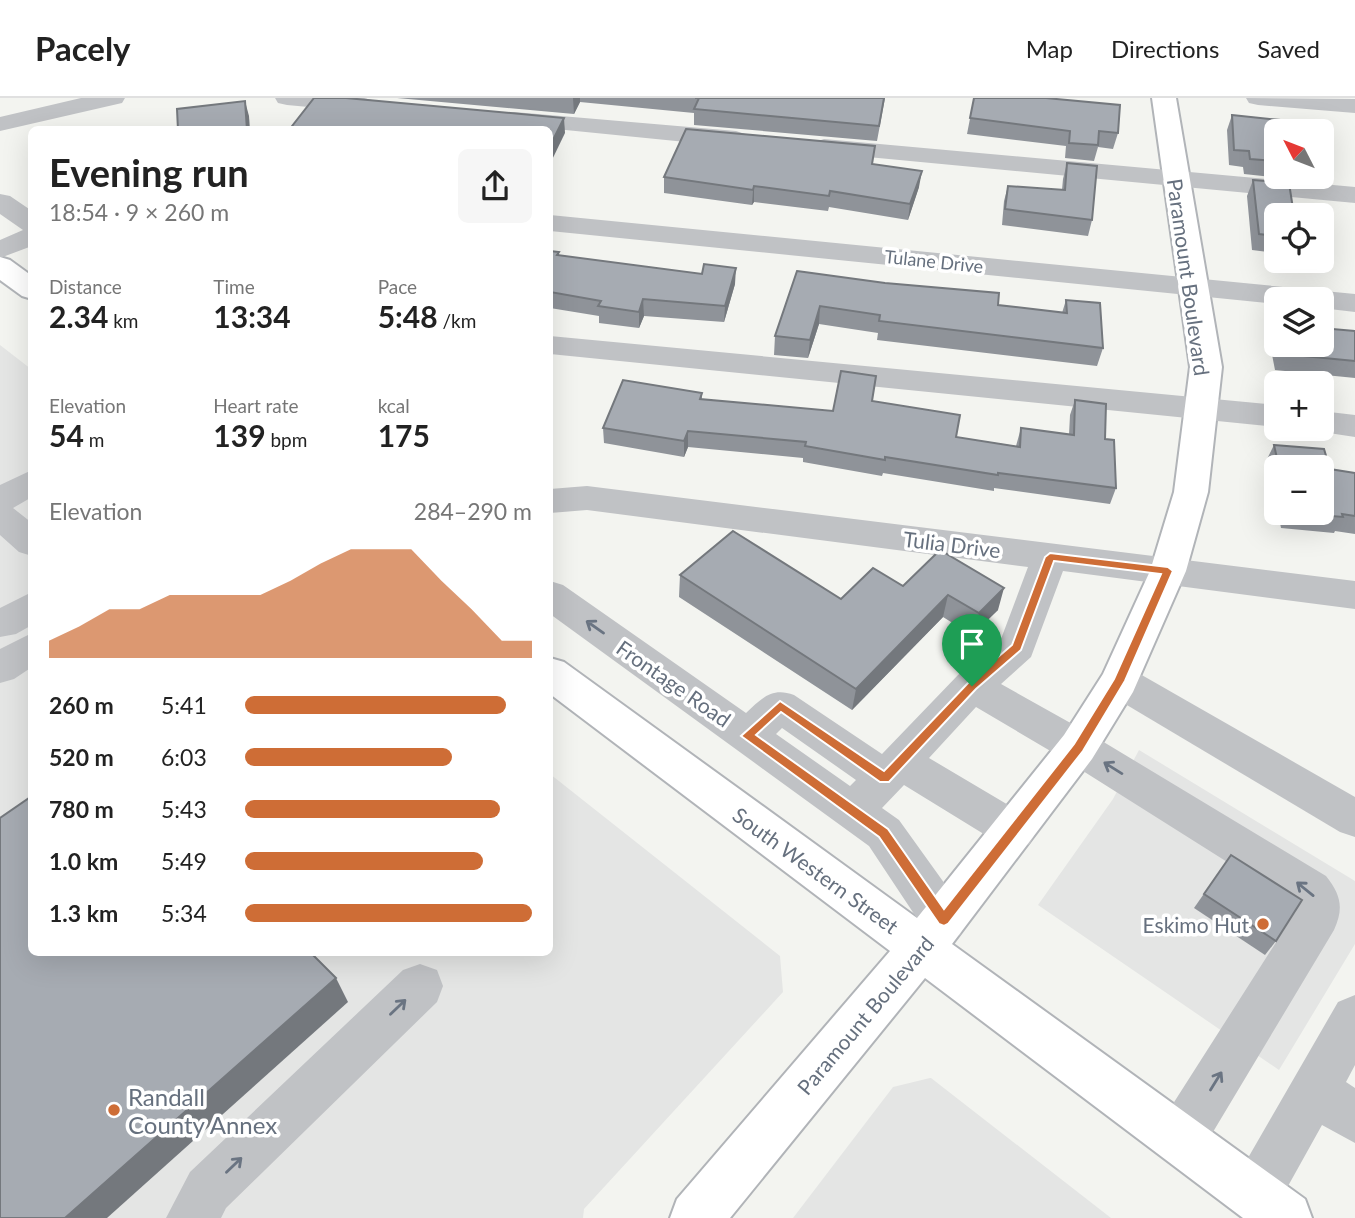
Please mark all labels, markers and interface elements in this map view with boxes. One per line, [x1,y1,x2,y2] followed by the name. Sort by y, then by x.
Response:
[35,28,131,68] text: Pacely
[1026,34,1073,63] text: Map
[1111,34,1219,63] text: Directions
[1257,34,1320,63] text: Saved
[1264,119,1334,189] north arrow
[1264,119,1334,525] map controls
[49,149,249,195] text: Evening run
[458,149,532,223] button: share
[1163,177,1215,377] street label: Paramount Boulevard
[49,198,229,226] text: 18:54 · 9 × 260 m
[1264,203,1334,273] button: locate
[884,245,984,277] street label: Tulane Drive
[49,275,122,298] text: Distance
[213,275,255,298] text: Time
[378,275,417,298] text: Pace
[1264,287,1334,357] button: layers
[49,298,108,334] text: 2.34
[213,298,291,334] text: 13:34
[378,298,438,334] text: 5:48
[108,309,138,332] text: km
[438,309,476,332] text: /km
[1264,371,1334,441] button: +
[49,394,126,417] text: Elevation
[213,394,299,417] text: Heart rate
[378,394,410,417] text: kcal
[49,417,84,453] text: 54
[213,417,266,453] text: 139
[378,417,430,453] text: 175
[84,428,104,451] text: m
[266,428,307,451] text: bpm
[1264,455,1334,525] button: −
[49,497,142,525] text: Elevation
[414,497,532,525] text: 284–290 m
[902,526,1002,562] street label: Tulia Drive
[942,614,1002,686] pin
[586,620,605,634] one-way arrow
[953,625,991,663] icon: arrive
[612,634,736,732] street label: Frontage Road
[49,691,114,719] text: 260 m
[161,691,207,719] text: 5:41
[49,743,114,771] text: 520 m
[161,743,207,771] text: 6:03
[1103,761,1123,775] one-way arrow
[49,795,114,823] text: 780 m
[161,795,207,823] text: 5:43
[728,802,904,939] street label: South Western Street
[49,847,118,875] text: 1.0 km
[161,847,207,875] text: 5:49
[1297,881,1315,896] one-way arrow
[49,899,118,927] text: 1.3 km
[161,899,207,927] text: 5:34
[1143,912,1249,937] place label: Eskimo Hut
[1255,916,1271,932] marker: Eskimo Hut
[792,931,938,1099] street label: Paramount Boulevard
[389,999,406,1016] one-way arrow
[1208,1072,1223,1091] one-way arrow
[128,1082,277,1139] place label: Randall County Annex
[106,1102,122,1118] marker: Randall County Annex
[225,1157,242,1174] one-way arrow

